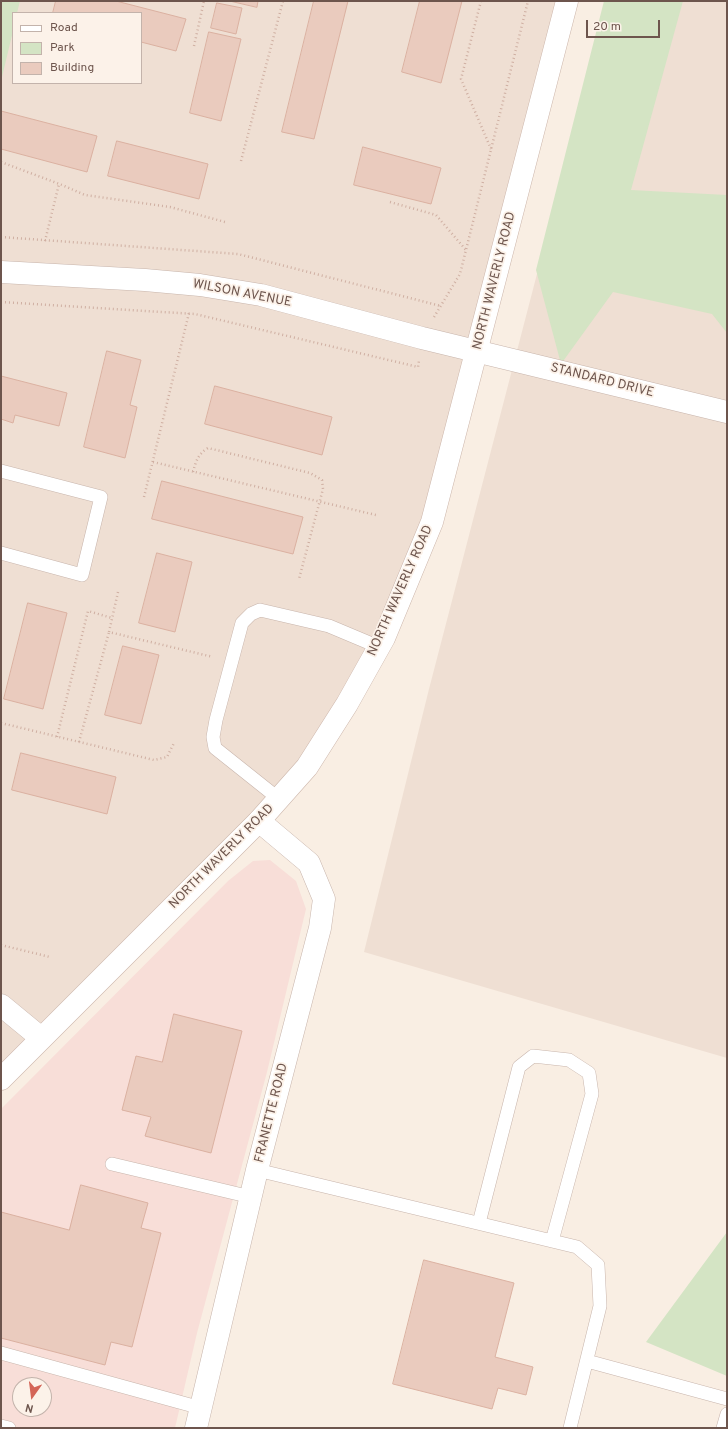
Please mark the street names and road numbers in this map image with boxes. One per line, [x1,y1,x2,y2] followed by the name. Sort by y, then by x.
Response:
[470,210,520,352] street label: NORTH WAVERLY ROAD
[191,277,293,311] street label: WILSON AVENUE
[549,361,655,401] street label: STANDARD DRIVE
[365,523,437,659] street label: NORTH WAVERLY ROAD
[166,801,278,913] street label: NORTH WAVERLY ROAD
[252,1062,292,1164] street label: FRANETTE ROAD

